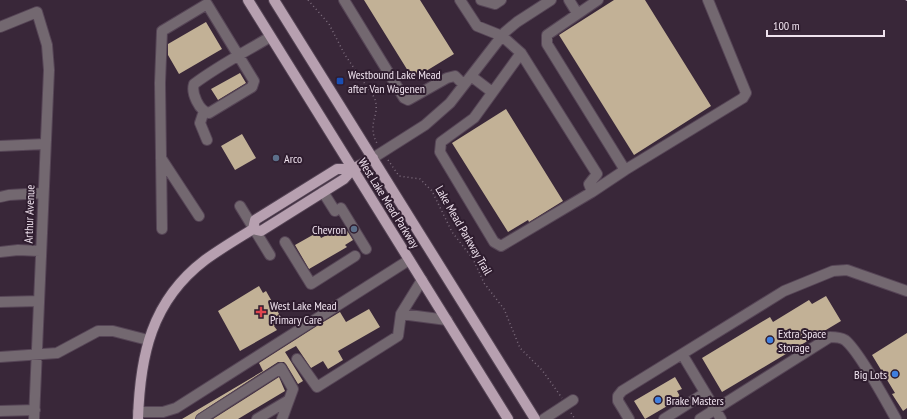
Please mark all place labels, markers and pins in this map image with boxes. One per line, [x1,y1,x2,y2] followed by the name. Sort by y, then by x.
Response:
[348,67,441,96] place label: Westbound Lake Mead after Van Wagenen
[335,76,345,86] marker: Westbound Lake Mead after Van Wagenen
[284,151,302,166] place label: Arco
[271,153,281,163] marker: Arco
[312,222,346,237] place label: Chevron
[349,224,359,234] marker: Chevron
[270,298,337,327] place label: West Lake Mead Primary Care
[255,306,267,318] marker: West Lake Mead Primary Care
[778,326,826,355] place label: Extra Space Storage
[765,335,775,345] marker: Extra Space Storage
[854,367,887,382] place label: Big Lots
[890,369,900,379] marker: Big Lots
[666,393,724,408] place label: Brake Masters
[653,395,663,405] marker: Brake Masters

